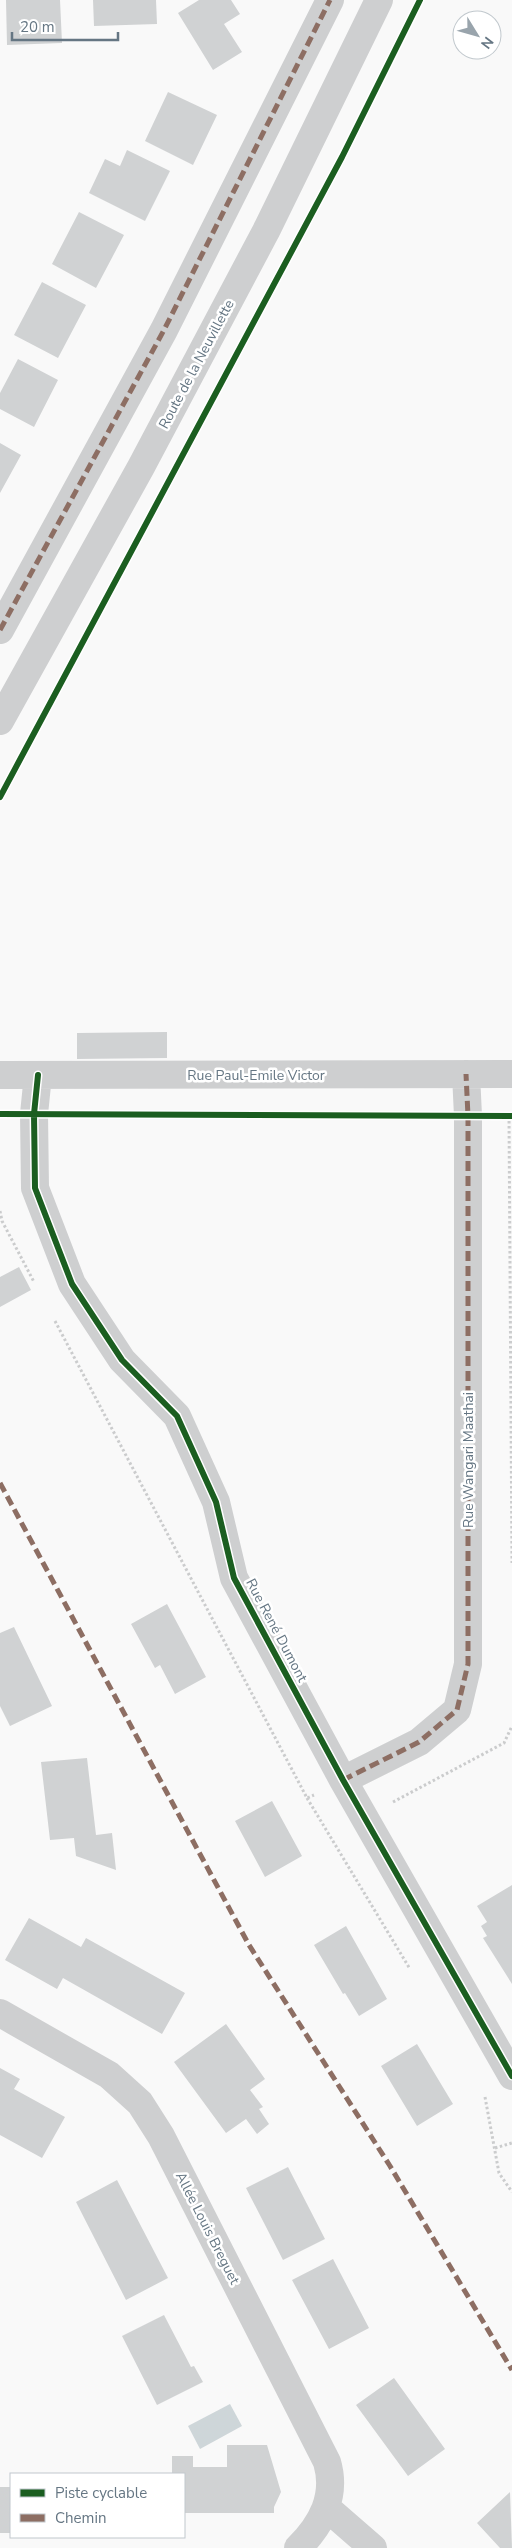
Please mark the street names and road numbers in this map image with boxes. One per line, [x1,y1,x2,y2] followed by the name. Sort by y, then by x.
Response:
[154,296,239,432] street label: Route de la Neuvillette
[187,1066,325,1085] street label: Rue Paul-Emile Victor
[459,1392,478,1528] street label: Rue Wangari Maathai
[241,1575,312,1685] street label: Rue René Dumont
[171,2169,244,2288] street label: Allée Louis Breguet

